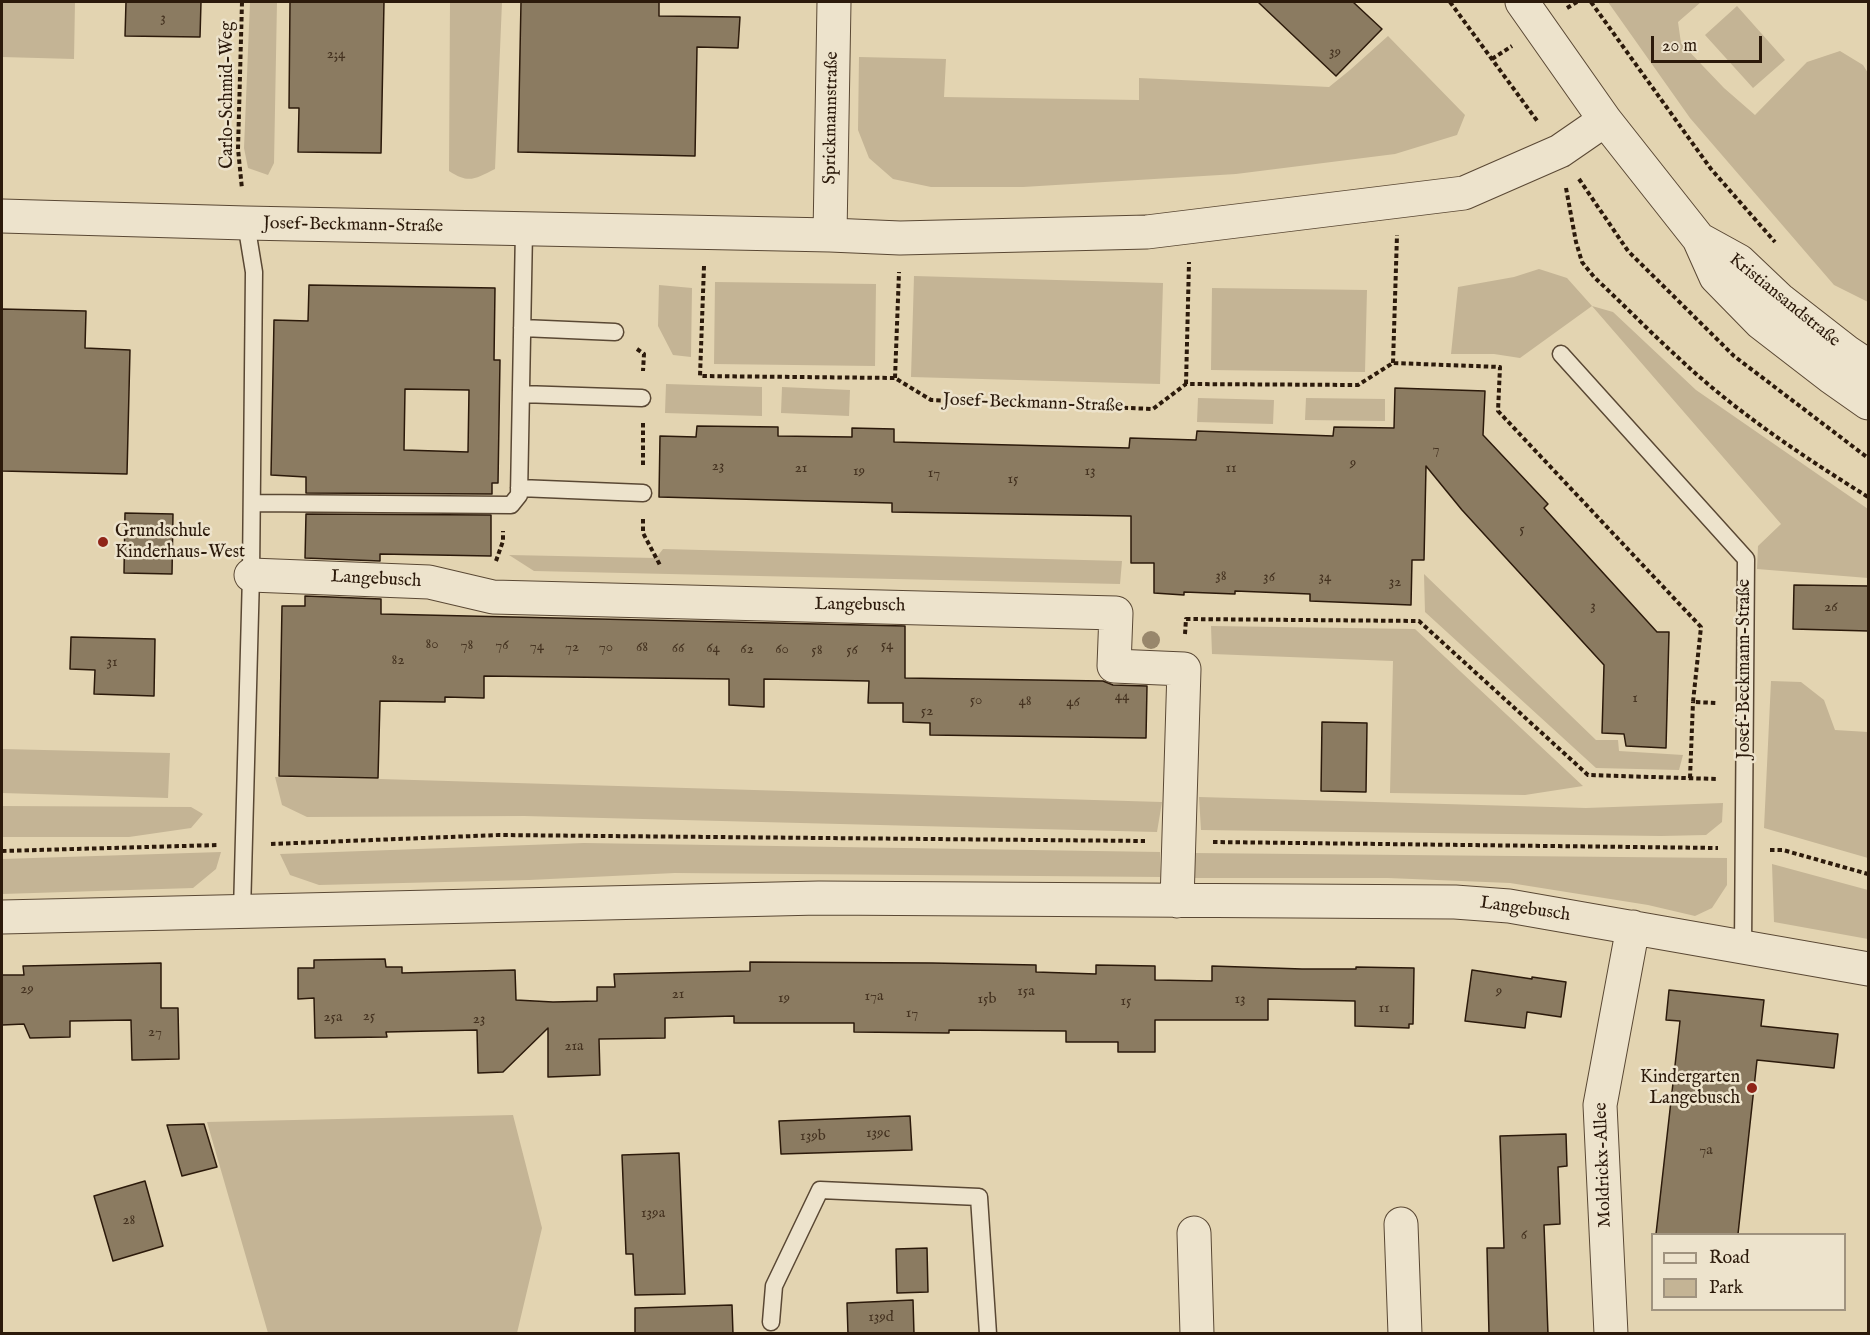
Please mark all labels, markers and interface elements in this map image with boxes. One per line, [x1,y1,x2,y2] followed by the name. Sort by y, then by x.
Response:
[160,10,166,28] house number: 3
[217,21,239,169] street label: Carlo-Schmid-Weg
[1654,24,1765,62] scale bar
[1662,35,1697,58] text: 20 m
[1329,44,1341,62] house number: 39
[327,46,345,64] house number: 2;4
[820,51,844,185] street label: Sprickmannstraße
[263,214,443,238] street label: Josef-Beckmann-Straße
[1724,250,1844,352] street label: Kristiansandstraße
[943,390,1123,418] street label: Josef-Beckmann-Straße
[1432,441,1440,459] house number: 7
[1350,455,1356,473] house number: 9
[712,458,724,476] house number: 23
[795,460,807,478] house number: 21
[1225,460,1237,478] house number: 11
[853,463,865,481] house number: 19
[1084,463,1096,481] house number: 13
[928,465,940,483] house number: 17
[1007,471,1019,489] house number: 15
[115,521,245,564] place label: Grundschule Kinderhaus-West
[1519,521,1525,539] house number: 5
[96,535,110,549] marker: Grundschule Kinderhaus-West
[330,567,422,593] street label: Langebusch
[1215,568,1227,586] house number: 38
[1263,569,1275,587] house number: 36
[1319,569,1331,587] house number: 34
[1389,574,1401,592] house number: 32
[1734,579,1756,759] street label: Josef-Beckmann-Straße
[814,594,906,618] street label: Langebusch
[1590,598,1596,616] house number: 3
[1824,599,1838,617] house number: 26
[425,636,439,654] house number: 80
[461,637,473,655] house number: 78
[495,637,509,655] house number: 76
[881,637,893,655] house number: 54
[530,638,544,656] house number: 74
[565,639,579,657] house number: 72
[599,639,613,657] house number: 70
[636,639,648,657] house number: 68
[672,640,684,658] house number: 66
[706,640,720,658] house number: 64
[740,641,754,659] house number: 62
[775,641,789,659] house number: 60
[811,642,823,660] house number: 58
[846,642,858,660] house number: 56
[392,652,404,670] house number: 82
[106,654,118,672] house number: 31
[1115,688,1129,706] house number: 44
[1632,690,1638,708] house number: 1
[970,692,982,710] house number: 50
[1018,693,1032,711] house number: 48
[1066,694,1080,712] house number: 46
[921,703,933,721] house number: 52
[1479,893,1571,927] street label: Langebusch
[20,981,34,999] house number: 29
[1017,983,1035,1001] house number: 15a
[1496,983,1502,1001] house number: 9
[672,986,684,1004] house number: 21
[864,988,884,1006] house number: 17a
[778,990,790,1008] house number: 19
[977,991,997,1009] house number: 15b
[1234,991,1246,1009] house number: 13
[1120,993,1132,1011] house number: 15
[1378,1000,1390,1018] house number: 11
[906,1005,918,1023] house number: 17
[363,1008,375,1026] house number: 25
[324,1009,342,1027] house number: 25a
[473,1011,485,1029] house number: 23
[148,1024,162,1042] house number: 27
[564,1038,584,1056] house number: 21a
[1640,1067,1740,1110] place label: Kindergarten Langebusch
[1745,1081,1759,1095] marker: Kindergarten Langebusch
[1591,1102,1617,1228] street label: Moldrickx-Allee
[866,1125,890,1143] house number: 139c
[800,1128,826,1146] house number: 139b
[1699,1142,1713,1160] house number: 7a
[641,1205,665,1223] house number: 139a
[123,1212,135,1230] house number: 28
[1521,1227,1527,1245] house number: 6
[1651,1233,1846,1311] legend
[1709,1247,1750,1270] text: Road
[1709,1277,1743,1300] text: Park
[868,1309,894,1327] house number: 139d

